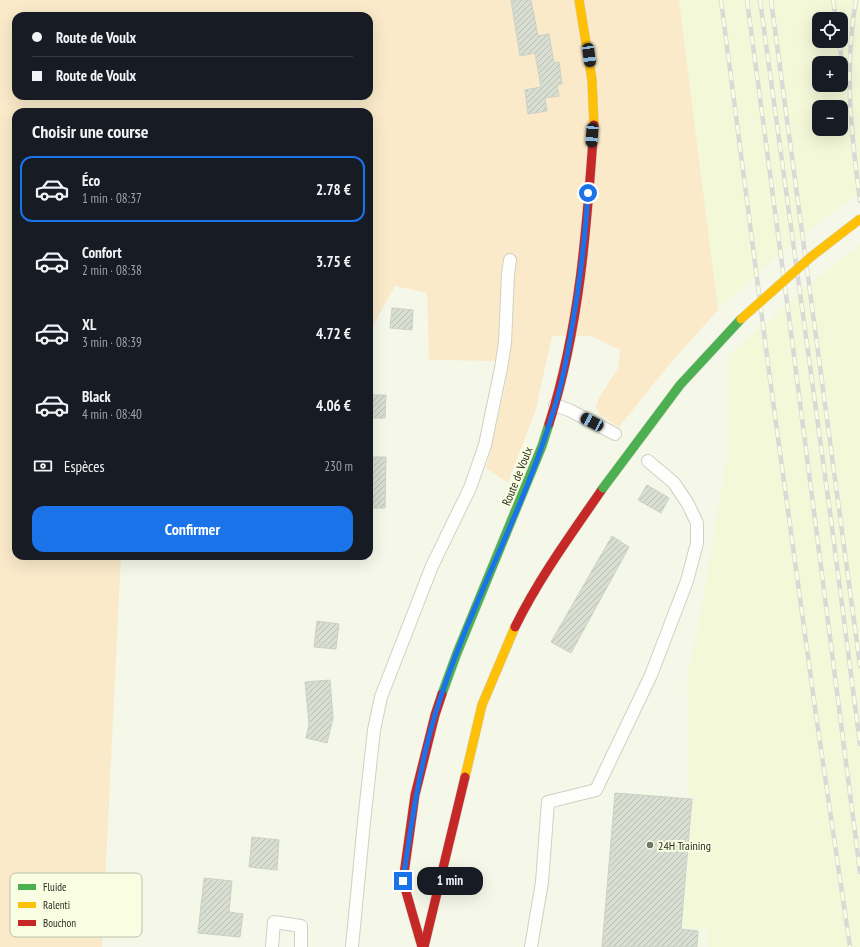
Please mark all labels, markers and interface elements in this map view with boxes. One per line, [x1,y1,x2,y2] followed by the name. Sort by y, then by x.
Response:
[812,12,848,136] map controls
[812,12,848,48] button: locate
[56,28,136,47] text: Route de Voulx
[581,42,597,68] car
[812,56,848,92] button: +
[56,66,136,85] text: Route de Voulx
[812,100,848,136] button: −
[32,120,149,143] text: Choisir une course
[585,123,599,147] car
[34,171,70,207] icon: car
[82,171,100,190] text: Éco
[316,180,351,199] text: 2.78 €
[579,184,597,202] route start
[82,190,142,207] text: 1 min · 08:37
[34,243,70,279] icon: car
[82,243,122,262] text: Confort
[316,252,351,271] text: 3.75 €
[82,262,142,279] text: 2 min · 08:38
[34,315,70,351] icon: car
[82,315,96,334] text: XL
[316,324,351,343] text: 4.72 €
[82,334,142,351] text: 3 min · 08:39
[34,387,70,423] icon: car
[82,387,111,406] text: Black
[316,396,351,415] text: 4.06 €
[82,406,142,423] text: 4 min · 08:40
[579,411,605,433] car
[498,444,536,508] street label: Route de Voulx
[32,455,54,477] icon: cash
[64,457,104,476] text: Espèces
[324,458,353,475] text: 230 m
[32,506,353,552] button: Confirmer
[658,838,711,853] place label: 24H Training
[645,840,655,850] marker: 24H Training
[417,867,483,895] callout: 1 min
[394,872,412,890] route end
[437,872,463,889] text: 1 min
[10,873,142,937] legend
[43,880,67,894] text: Fluide
[43,898,70,912] text: Ralenti
[43,916,76,930] text: Bouchon

